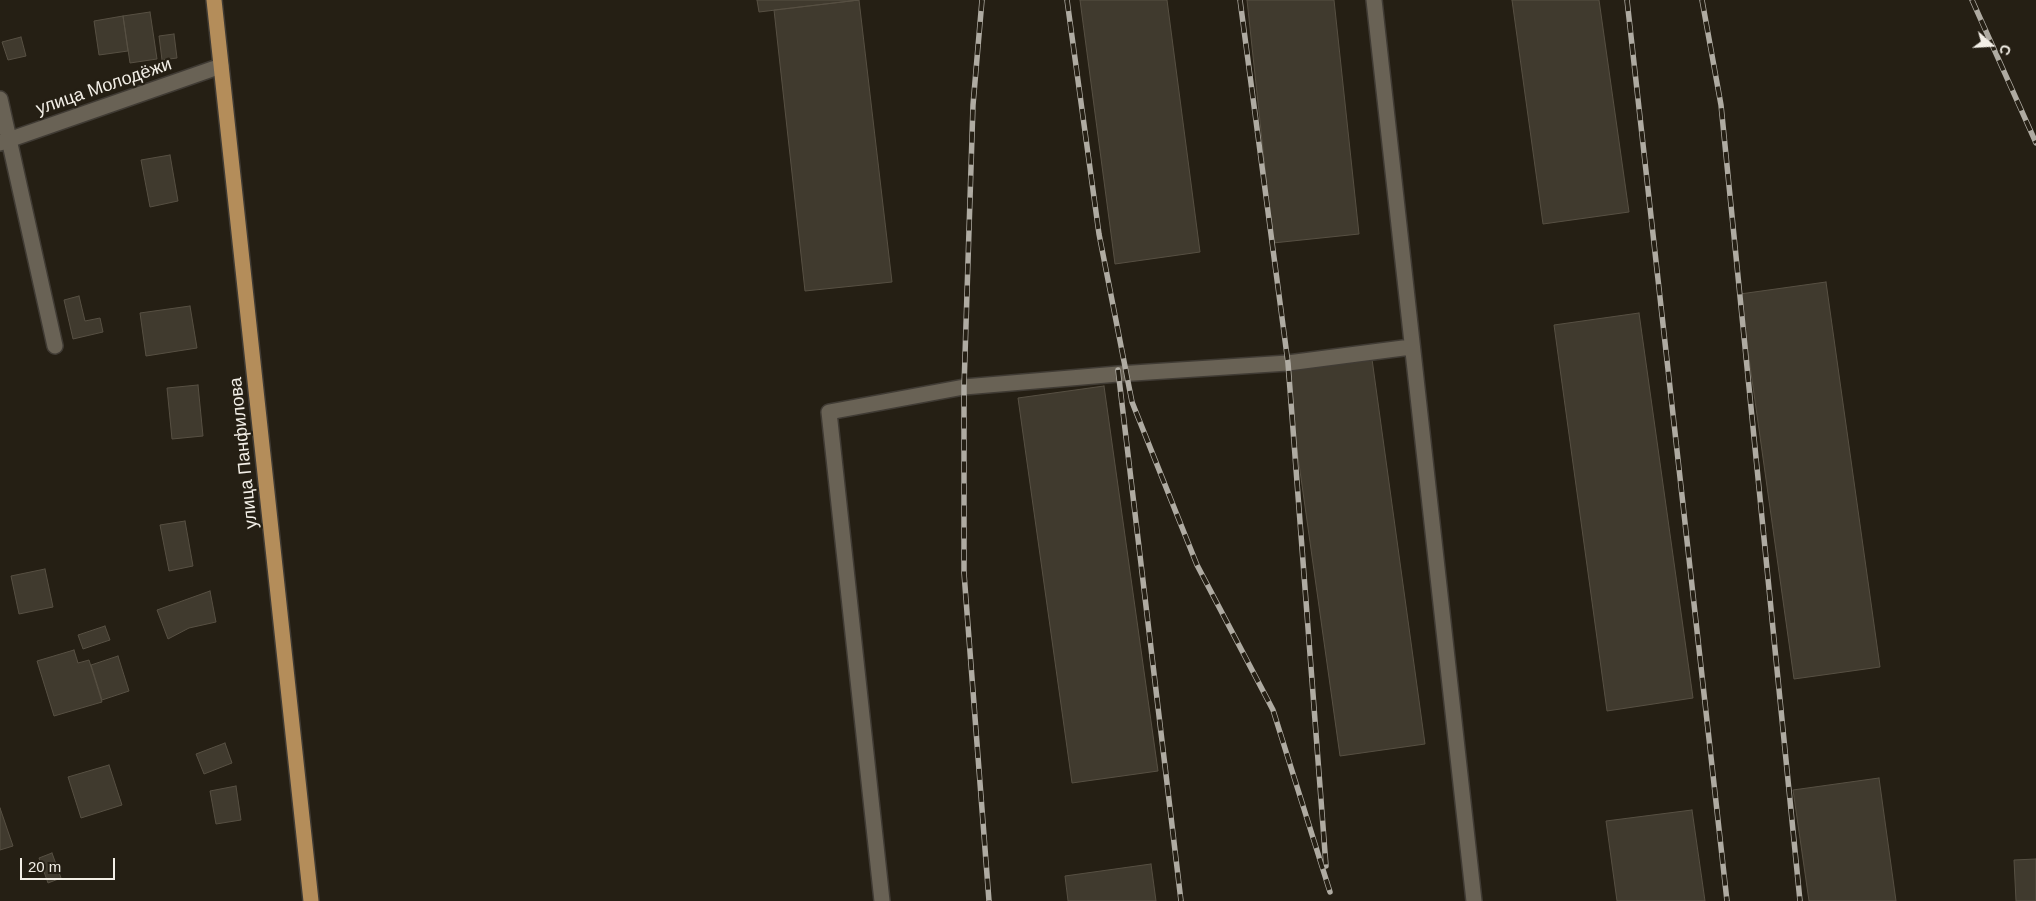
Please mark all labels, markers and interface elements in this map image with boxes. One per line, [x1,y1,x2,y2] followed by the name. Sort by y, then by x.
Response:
[1966,20,2016,70] north arrow
[1996,42,2014,57] text: С
[33,54,175,120] street label: улица Молодёжи
[225,376,263,530] street label: улица Панфилова
[22,848,118,880] scale bar
[28,858,61,875] text: 20 m

